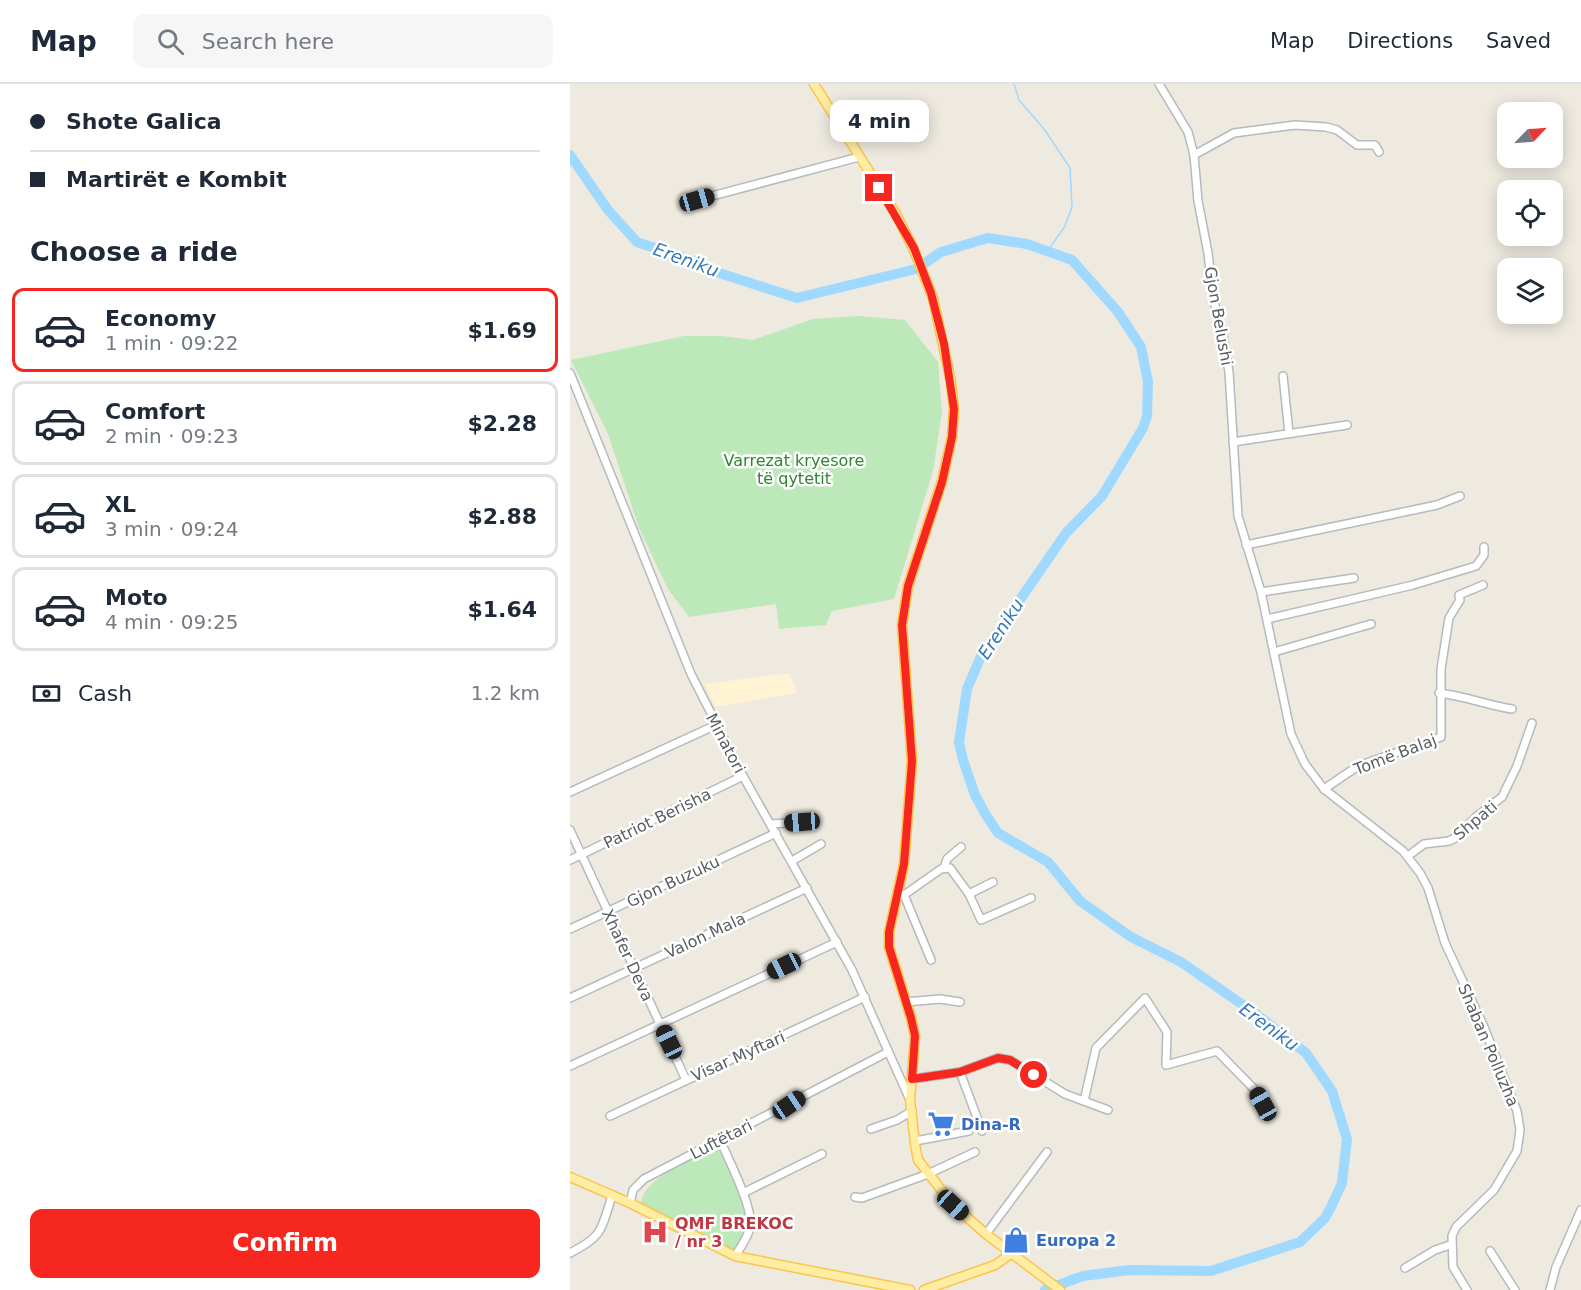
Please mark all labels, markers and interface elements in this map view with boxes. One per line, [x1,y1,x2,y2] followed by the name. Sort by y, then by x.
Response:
[133,14,553,68] search box
[30,25,97,58] text: Map
[154,25,187,58] icon: search
[202,29,334,54] text: Search here
[1270,29,1314,53] text: Map
[1347,29,1453,53] text: Directions
[1486,29,1551,53] text: Saved
[830,101,928,143] callout: 4 min
[1497,102,1563,168] north arrow
[1497,102,1563,324] map controls
[66,109,222,134] text: Shote Galica
[848,109,911,133] text: 4 min
[66,167,287,192] text: Martirët e Kombit
[865,174,892,201] route end
[1497,180,1563,246] button: locate
[677,186,717,214] car
[30,236,238,267] text: Choose a ride
[651,238,722,281] water label: Ereniku
[1497,258,1563,324] button: layers
[1200,265,1237,367] street label: Gjon Belushi
[33,303,87,357] icon: car
[105,306,216,331] text: Economy
[467,318,537,343] text: $1.69
[105,331,239,355] text: 1 min · 09:22
[33,396,87,450] icon: car
[105,399,205,424] text: Comfort
[467,411,537,436] text: $2.28
[105,424,239,448] text: 2 min · 09:23
[724,451,864,488] park label: Varrezat kryesore të qytetit
[33,489,87,543] icon: car
[105,492,136,517] text: XL
[467,504,537,529] text: $2.88
[105,517,239,541] text: 3 min · 09:24
[33,582,87,636] icon: car
[105,585,168,610] text: Moto
[973,594,1028,663] water label: Ereniku
[467,597,537,622] text: $1.64
[105,610,239,634] text: 4 min · 09:25
[30,677,63,710] icon: cash
[78,681,132,706] text: Cash
[471,681,540,705] text: 1.2 km
[702,710,749,777] street label: Minatori
[1350,730,1439,779] street label: Tomë Balaj
[600,784,714,853] street label: Patriot Berisha
[1450,797,1501,844] street label: Shpati
[783,812,821,832] car
[624,852,723,911] street label: Gjon Buzuku
[598,906,657,1004] street label: Xhafer Deva
[662,908,749,962] street label: Valon Mala
[764,950,804,982] car
[1454,981,1523,1109] street label: Shaban Polluzha
[1236,998,1303,1055] water label: Ereniku
[653,1022,685,1062] car
[688,1027,788,1086] street label: Visar Myftari
[1020,1061,1047,1088] route start
[1246,1084,1280,1124] car
[769,1087,809,1123] car
[926,1109,956,1139] supermarket icon: Dina-R
[961,1115,1021,1134] place label: Dina-R
[687,1116,756,1163] street label: Luftëtari
[934,1186,972,1224] car
[30,1209,540,1278] button: Confirm
[675,1214,794,1251] place label: QMF BREKOC / nr 3
[640,1217,670,1247] hospital icon: QMF BREKOC / nr 3
[1001,1225,1031,1255] shop icon: Europa 2
[1036,1231,1116,1250] place label: Europa 2

